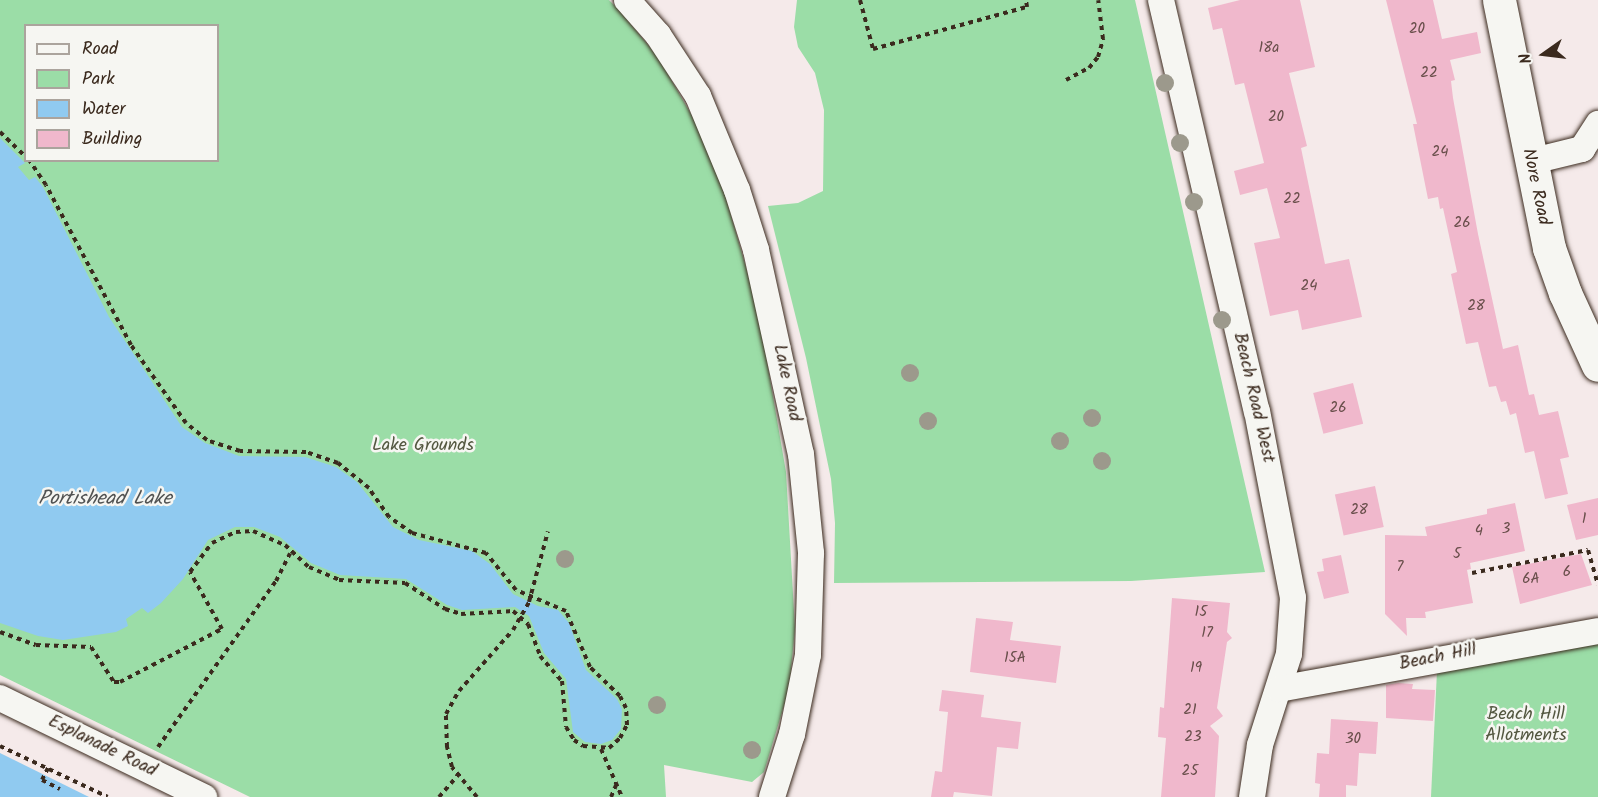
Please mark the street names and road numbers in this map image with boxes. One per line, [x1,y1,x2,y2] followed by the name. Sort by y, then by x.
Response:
[1516,147,1554,227] street label: Nore Road
[1228,331,1278,465] street label: Beach Road West
[767,343,805,423] street label: Lake Road
[1398,640,1478,676] street label: Beach Hill
[44,711,160,783] street label: Esplanade Road

